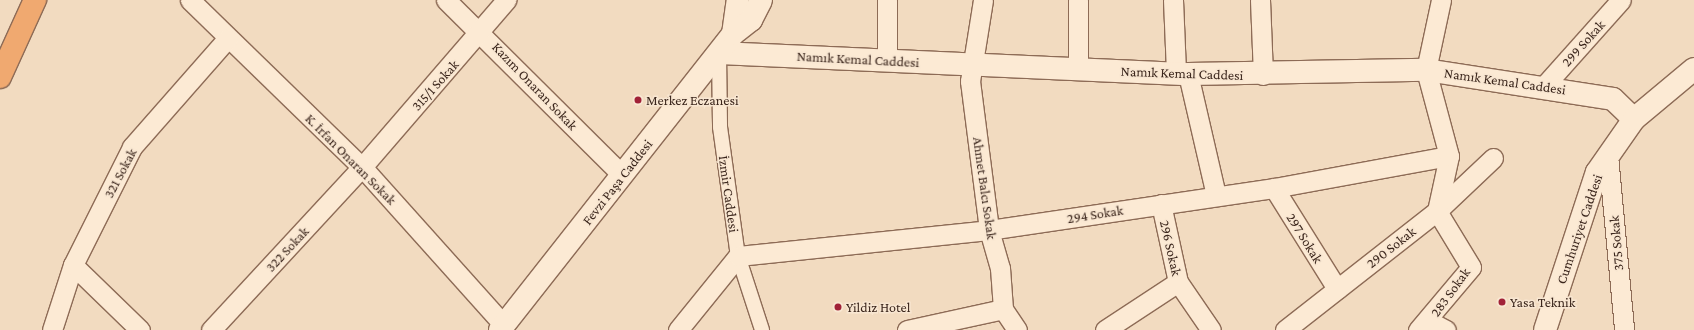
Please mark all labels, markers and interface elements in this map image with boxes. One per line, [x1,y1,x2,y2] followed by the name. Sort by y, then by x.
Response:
[1558,16,1608,70] street label: 299 Sokak
[489,39,581,133] street label: Kazım Onaran Sokak
[796,47,920,71] street label: Namık Kemal Caddesi
[408,56,462,114] street label: 315/1 Sokak
[1120,62,1244,84] street label: Namık Kemal Caddesi
[1443,64,1567,98] street label: Namık Kemal Caddesi
[646,92,739,108] place label: Merkez Eczanesi
[633,95,643,105] marker: Merkez Eczanesi
[302,110,400,208] street label: K. İrfan Onaran Sokak
[578,136,656,228] street label: Fevzi Paşa Caddesi
[969,136,1001,240] street label: Ahmet Balcı Sokak
[100,145,140,201] street label: 321 Sokak
[715,155,743,233] street label: İzmir Caddesi
[1552,172,1606,286] street label: Cumhuriyet Caddesi
[1066,201,1124,227] street label: 294 Sokak
[1283,210,1327,266] street label: 297 Sokak
[1605,215,1627,271] street label: 375 Sokak
[1156,218,1186,278] street label: 296 Sokak
[262,223,312,275] street label: 322 Sokak
[1363,223,1419,271] street label: 290 Sokak
[1427,264,1473,320] street label: 283 Sokak
[1510,294,1575,310] place label: Yasa Teknik
[1497,297,1507,307] marker: Yasa Teknik
[846,299,910,315] place label: Yildiz Hotel
[833,302,843,312] marker: Yildiz Hotel

